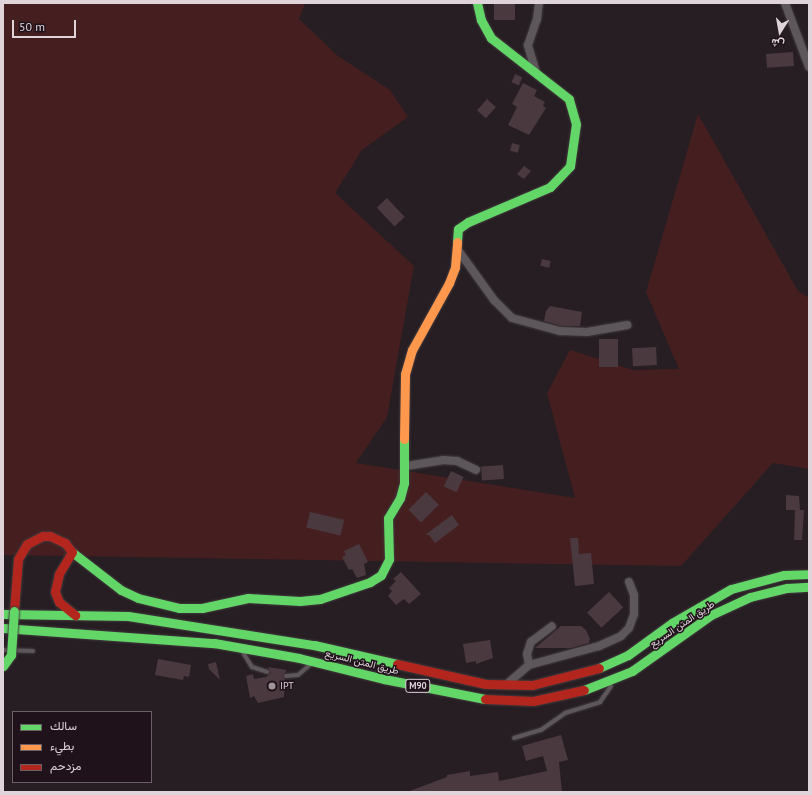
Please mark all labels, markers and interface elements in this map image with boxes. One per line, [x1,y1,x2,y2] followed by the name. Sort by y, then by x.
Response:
[14,12,78,38] scale bar
[760,12,800,52] north arrow
[19,19,45,34] text: 50 m
[770,36,786,52] text: ش
[647,598,717,650] street label: طريق المتن السريع
[324,647,400,677] street label: طريق المتن السريع
[405,679,431,693] road number: M90
[280,680,294,692] place label: IPT
[267,681,277,691] marker: IPT
[12,711,152,783] legend
[50,718,77,733] text: سالك
[50,738,74,753] text: بطيء
[50,758,81,773] text: مزدحم

